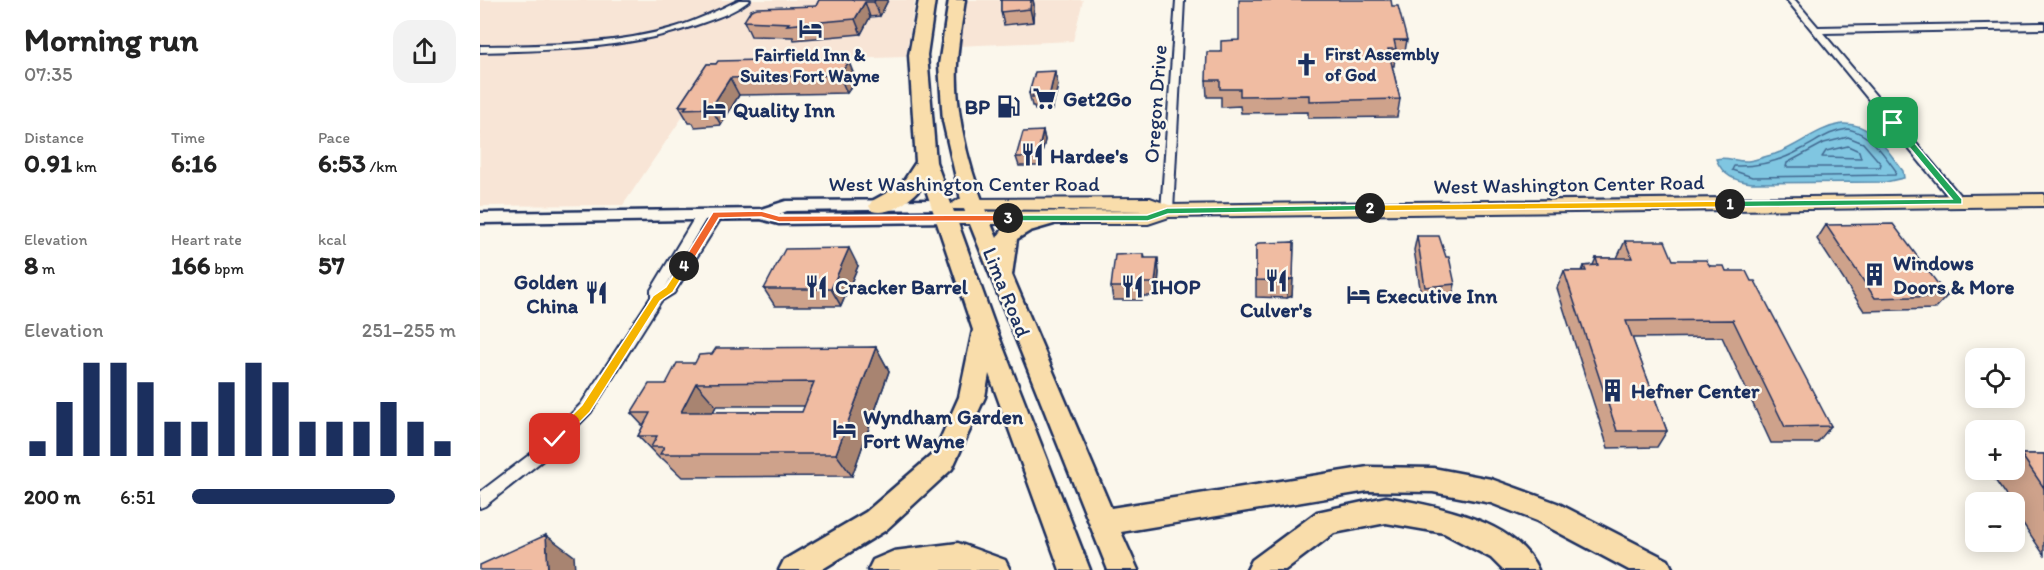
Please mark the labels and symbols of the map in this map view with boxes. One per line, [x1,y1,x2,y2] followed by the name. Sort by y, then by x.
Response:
[797,16,823,42] hotel icon: Fairfield Inn & Suites Fort Wayne
[1325,43,1440,86] place label: First Assembly of God
[740,44,880,87] place label: Fairfield Inn & Suites Fort Wayne
[1138,44,1172,164] street label: Oregon Drive
[1294,51,1320,77] church icon: First Assembly of God
[1032,85,1058,111] supermarket icon: Get2Go
[1063,86,1132,111] place label: Get2Go
[995,93,1021,119] fuel station icon: BP
[964,94,990,119] place label: BP
[702,96,728,122] hotel icon: Quality Inn
[733,97,836,123] place label: Quality Inn
[1867,97,1918,148] pin
[1019,142,1045,168] restaurant icon: Hardee's
[1050,143,1129,168] place label: Hardee's
[1433,169,1705,199] street label: West Washington Center Road
[828,171,1100,196] street label: West Washington Center Road
[1715,189,1745,219] pin: 1
[1355,193,1385,223] pin: 2
[993,203,1023,233] pin: 3
[978,243,1036,341] street label: Lima Road
[1893,250,2015,299] place label: Windows Doors & More
[669,251,699,281] pin: 4
[1862,261,1888,287] building icon: Windows Doors & More
[1263,268,1289,294] restaurant icon: Culver's
[514,269,579,318] place label: Golden China
[804,273,830,299] restaurant icon: Cracker Barrel
[1120,273,1146,299] restaurant icon: IHOP
[835,274,969,299] place label: Cracker Barrel
[1151,274,1201,299] place label: IHOP
[583,280,609,306] restaurant icon: Golden China
[1345,282,1371,308] hotel icon: Executive Inn
[1376,283,1497,308] place label: Executive Inn
[1240,297,1312,322] place label: Culver's
[1600,377,1626,403] building icon: Hefner Center
[1631,378,1760,403] place label: Hefner Center
[863,404,1024,454] place label: Wyndham Garden Fort Wayne
[529,413,580,464] pin
[832,415,858,441] hotel icon: Wyndham Garden Fort Wayne

